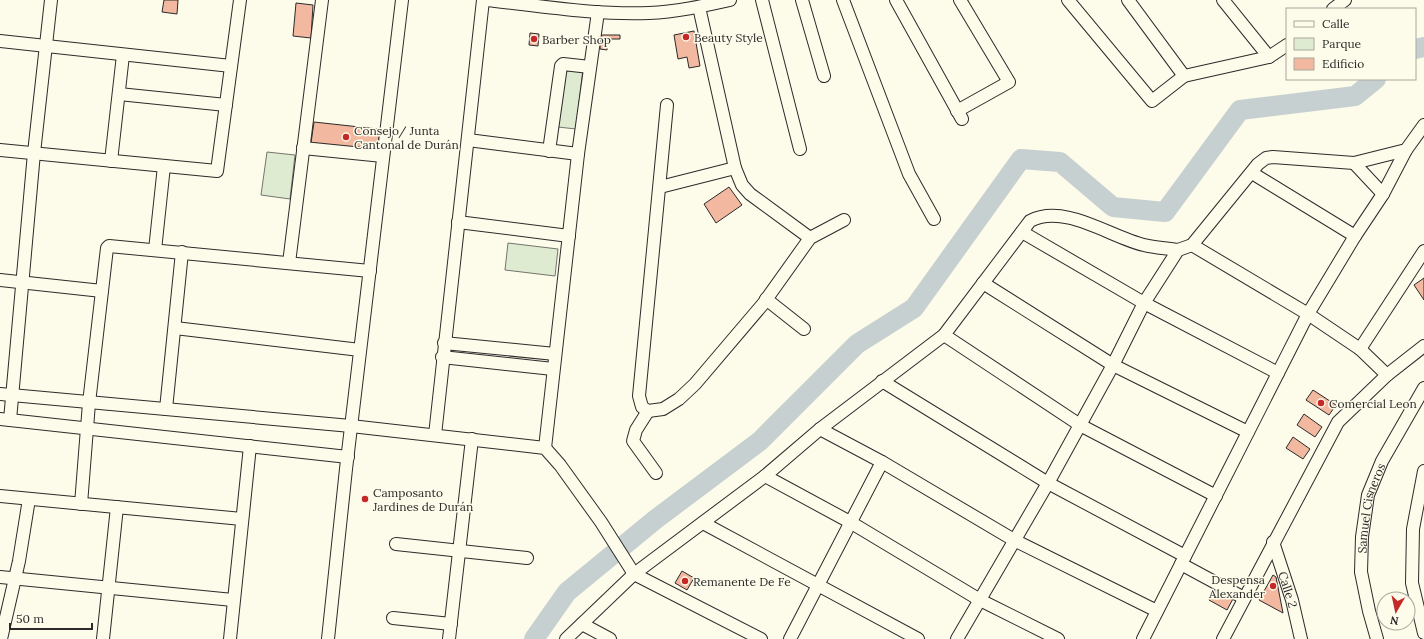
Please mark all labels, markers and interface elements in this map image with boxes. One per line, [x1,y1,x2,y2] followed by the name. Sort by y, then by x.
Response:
[1286,8,1416,80] legend
[1322,16,1350,31] text: Calle
[694,30,763,45] place label: Beauty Style
[542,32,611,47] place label: Barber Shop
[681,32,691,42] marker: Beauty Style
[529,34,539,44] marker: Barber Shop
[1322,36,1362,51] text: Parque
[1322,56,1364,71] text: Edificio
[354,123,459,152] place label: Consejo/ Junta Cantonal de Durán
[341,132,351,142] marker: Consejo/ Junta Cantonal de Durán
[1329,396,1417,411] place label: Comercial Leon
[1316,398,1326,408] marker: Comercial Leon
[1354,460,1388,554] street label: Samuel Cisneros
[372,485,473,514] place label: Camposanto Jardines de Durán
[360,494,370,504] marker: Camposanto Jardines de Durán
[1276,569,1301,609] street label: Calle 2
[1208,572,1266,601] place label: Despensa Alexander
[693,574,791,589] place label: Remanente De Fe
[680,576,690,586] marker: Remanente De Fe
[1268,581,1278,591] marker: Despensa Alexander
[1376,591,1416,631] north arrow
[10,605,92,631] scale bar
[16,611,44,626] text: 50 m
[1389,613,1400,628] text: N

